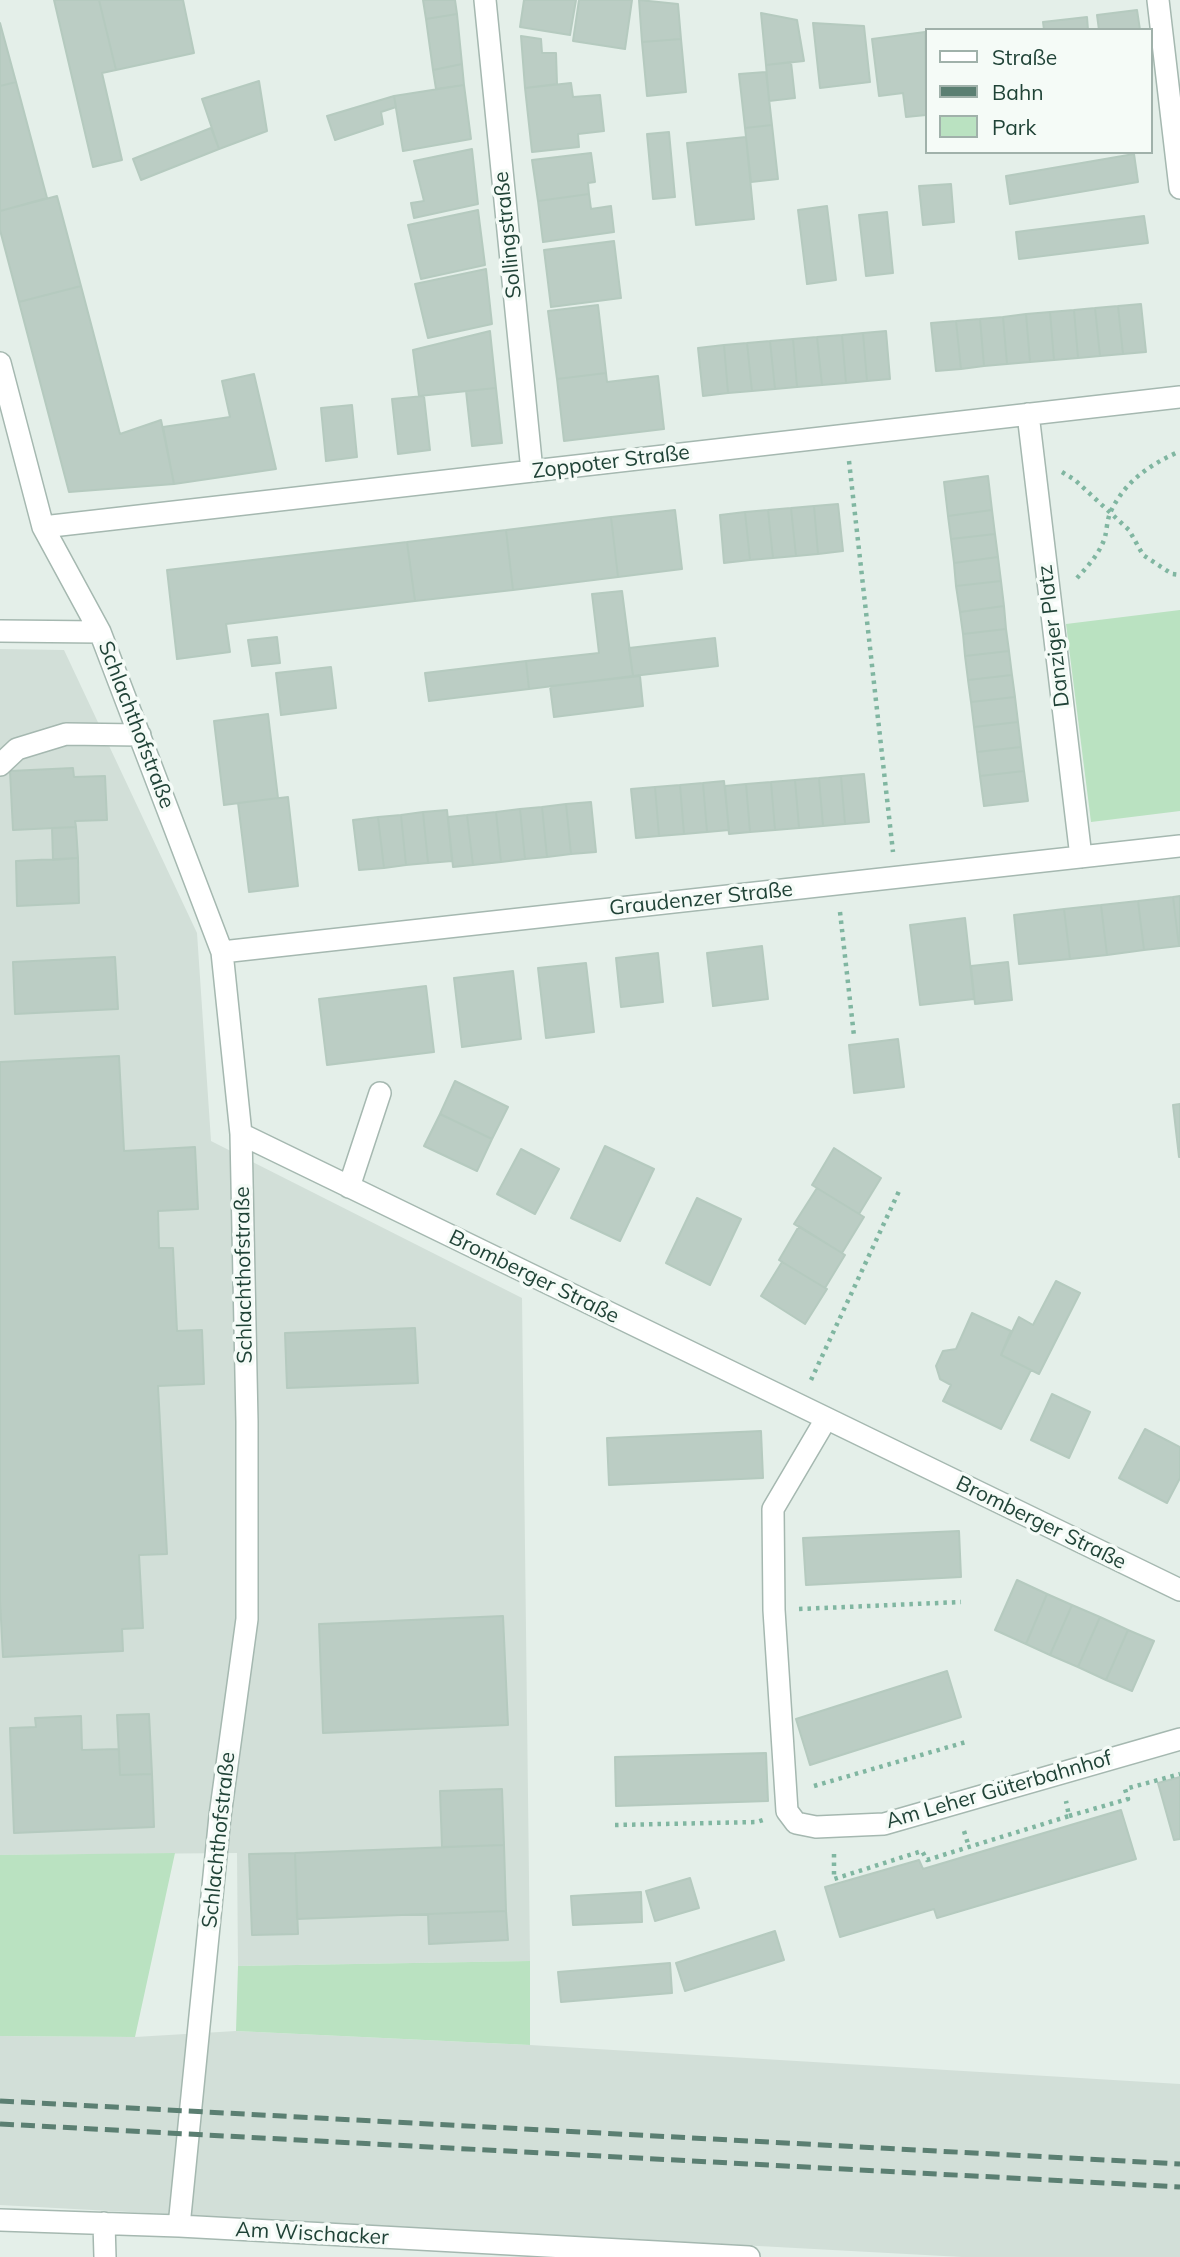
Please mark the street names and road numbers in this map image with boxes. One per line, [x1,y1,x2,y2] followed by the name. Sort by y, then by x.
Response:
[489,170,527,300] street label: Sollingstraße
[531,440,691,484] street label: Zoppoter Straße
[1033,563,1075,709] street label: Danziger Platz
[92,638,180,812] street label: Schlachthofstraße
[608,877,794,921] street label: Graudenzer Straße
[230,1186,258,1364] street label: Schlachthofstraße
[445,1225,623,1329] street label: Bromberger Straße
[952,1471,1130,1575] street label: Bromberger Straße
[883,1746,1115,1834] street label: Am Leher Güterbahnhof
[197,1751,241,1929] street label: Schlachthofstraße
[235,2217,389,2251] street label: Am Wischacker

